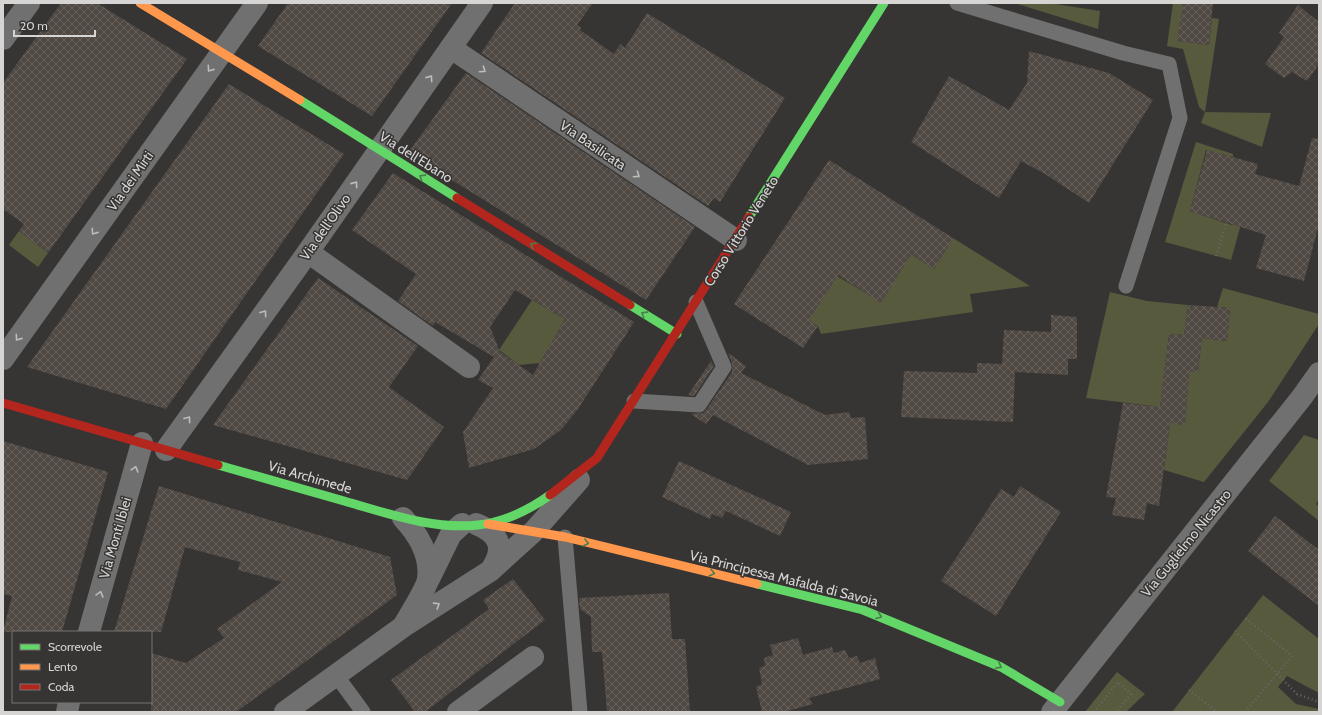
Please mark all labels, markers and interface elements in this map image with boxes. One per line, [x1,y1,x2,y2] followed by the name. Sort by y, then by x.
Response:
[14,12,95,38] scale bar
[20,18,48,33] text: 20 m
[207,65,215,72] one-way arrow
[479,65,486,73] one-way arrow
[425,75,432,82] one-way arrow
[556,116,630,174] street label: Via Basilicata
[376,127,456,187] street label: Via dell'Ebano
[103,147,157,215] street label: Via dei Mirti
[632,170,639,177] one-way arrow
[700,172,782,290] street label: Corso Vittorio Veneto
[419,174,426,182] one-way arrow
[350,181,358,188] one-way arrow
[295,190,355,264] street label: Via dell'Olivo
[91,228,98,235] one-way arrow
[530,243,537,250] one-way arrow
[259,310,267,317] one-way arrow
[641,311,648,318] one-way arrow
[16,333,23,340] one-way arrow
[183,416,190,423] one-way arrow
[266,456,354,498] street label: Via Archimede
[130,466,139,473] one-way arrow
[1137,485,1235,601] street label: Via Guglielmo Nicastro
[95,495,135,581] street label: Via Monti Iblei
[583,538,589,546] one-way arrow
[688,546,880,610] street label: Via Principessa Mafalda di Savoia
[709,569,716,577] one-way arrow
[95,591,103,598] one-way arrow
[433,602,440,610] one-way arrow
[875,612,882,620] one-way arrow
[12,631,152,703] legend
[48,639,102,654] text: Scorrevole
[48,659,78,674] text: Lento
[995,661,1002,669] one-way arrow
[48,679,74,694] text: Coda

